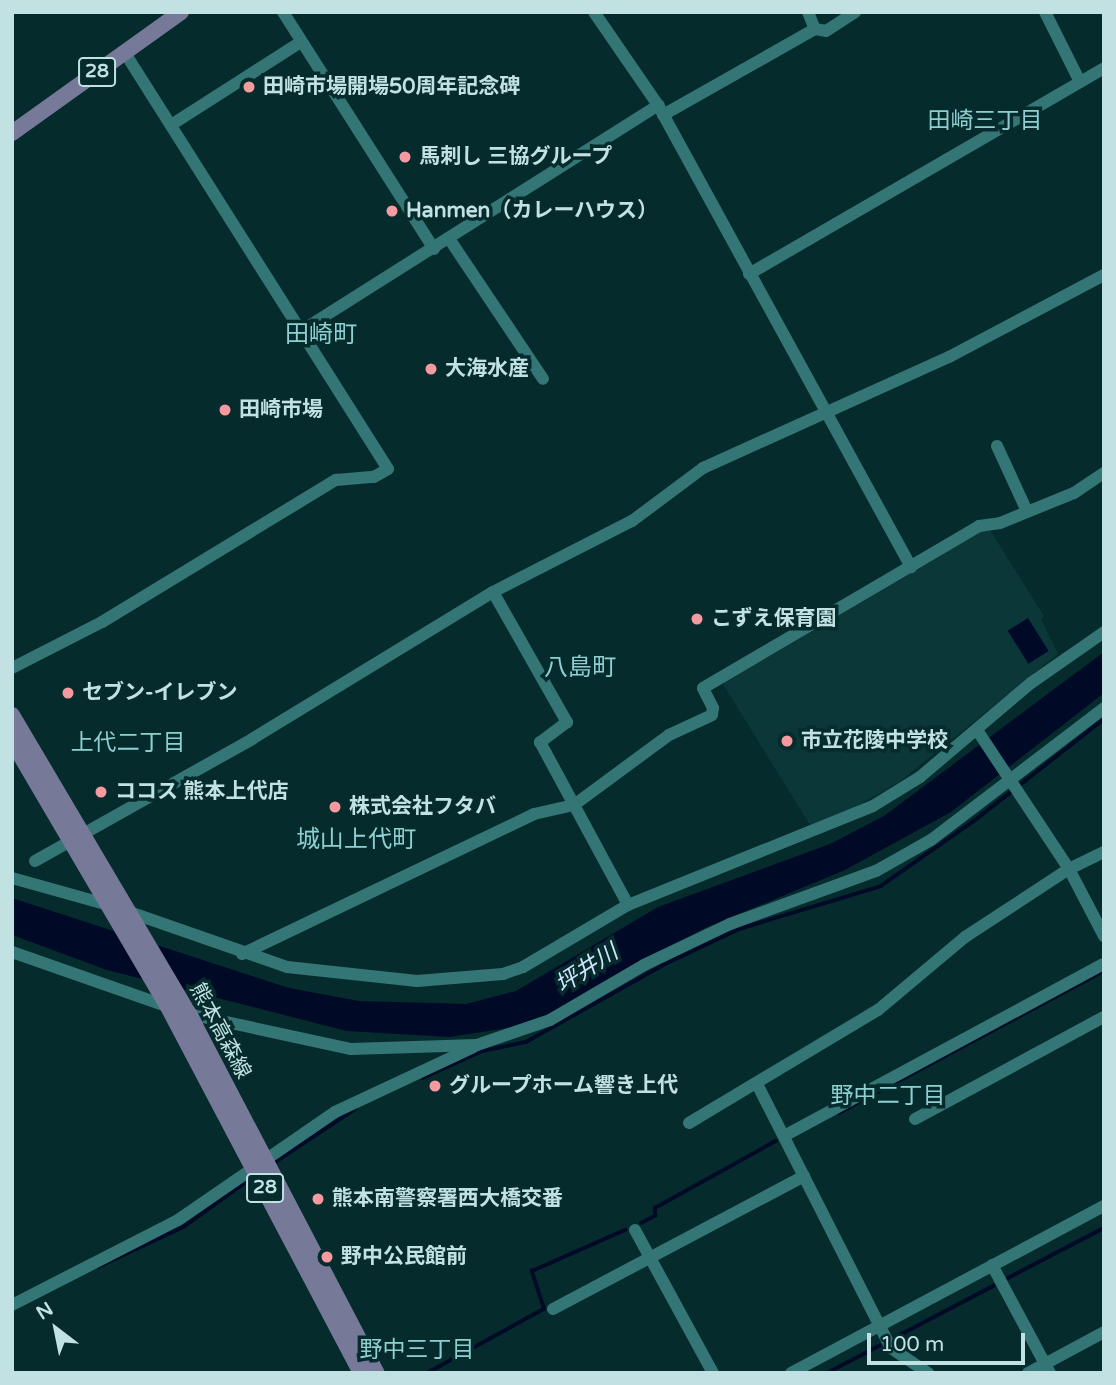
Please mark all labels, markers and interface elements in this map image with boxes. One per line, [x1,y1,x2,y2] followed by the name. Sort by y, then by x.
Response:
[78,57,116,88] road number: 28
[263,74,520,100] place label: 田崎市場開場50周年記念碑
[241,79,257,95] marker: 田崎市場開場50周年記念碑
[928,107,1042,135] district label: 田崎三丁目
[419,144,613,170] place label: 馬刺し 三協グループ
[397,149,413,165] marker: 馬刺し 三協グループ
[406,198,658,224] place label: Hanmen（カレーハウス）
[384,203,400,219] marker: Hanmen（カレーハウス）
[285,321,357,349] district label: 田崎町
[445,356,529,382] place label: 大海水産
[423,361,439,377] marker: 大海水産
[239,397,323,423] place label: 田崎市場
[217,402,233,418] marker: 田崎市場
[711,606,837,632] place label: こずえ保育園
[689,611,705,627] marker: こずえ保育園
[544,654,616,682] district label: 八島町
[82,680,238,706] place label: セブン-イレブン
[60,685,76,701] marker: セブン-イレブン
[801,728,948,754] place label: 市立花陵中学校
[71,729,185,757] district label: 上代二丁目
[779,733,795,749] marker: 市立花陵中学校
[115,779,288,805] place label: ココス 熊本上代店
[93,784,109,800] marker: ココス 熊本上代店
[349,794,496,820] place label: 株式会社フタバ
[327,799,343,815] marker: 株式会社フタバ
[296,826,416,854] district label: 城山上代町
[551,939,623,999] water label: 坪井川
[184,979,256,1083] street label: 熊本高森線
[449,1073,680,1099] place label: グループホーム響き上代
[427,1078,443,1094] marker: グループホーム響き上代
[831,1082,945,1110] district label: 野中二丁目
[246,1172,284,1204] road number: 28
[332,1186,563,1212] place label: 熊本南警察署西大橋交番
[310,1191,326,1207] marker: 熊本南警察署西大橋交番
[341,1244,467,1270] place label: 野中公民館前
[319,1249,335,1265] marker: 野中公民館前
[21,1294,91,1364] north arrow
[33,1298,57,1325] text: N
[871,1318,1028,1362] scale bar
[880,1332,944,1357] text: 100 m
[360,1336,474,1364] district label: 野中三丁目

